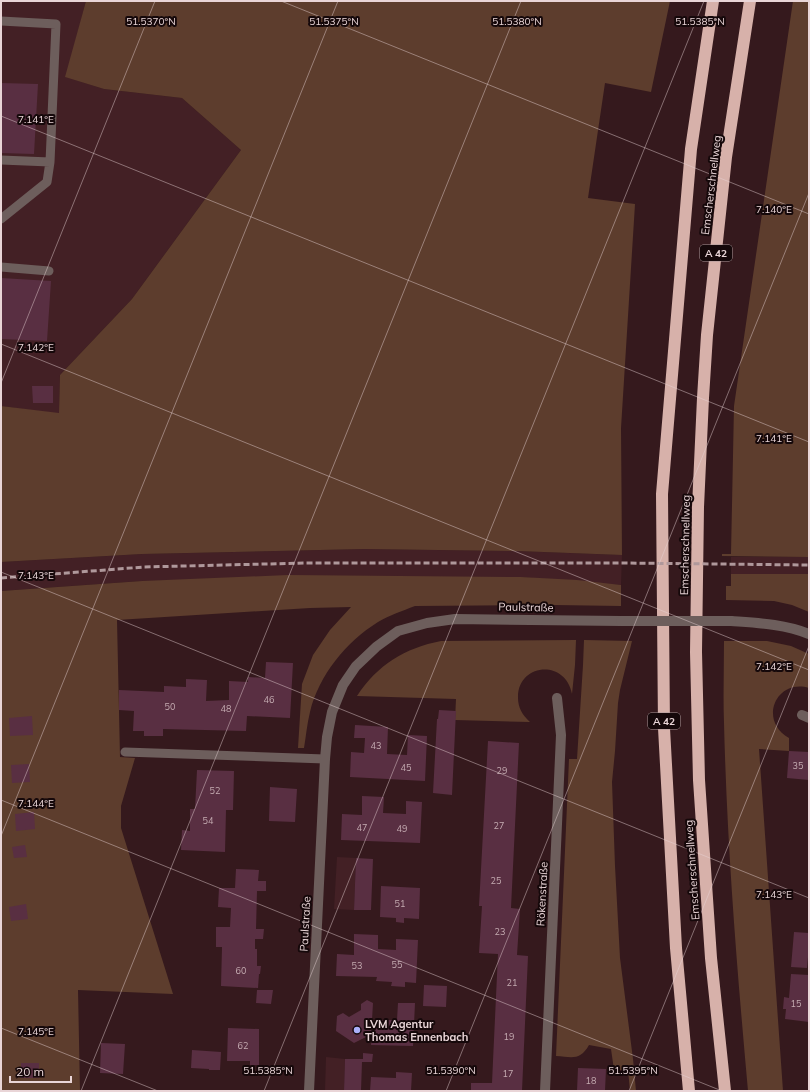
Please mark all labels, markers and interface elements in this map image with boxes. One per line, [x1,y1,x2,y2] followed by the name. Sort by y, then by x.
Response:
[126,15,176,28] text: 51.5370°N
[309,15,359,28] text: 51.5375°N
[492,15,542,28] text: 51.5380°N
[675,15,725,28] text: 51.5385°N
[18,113,54,126] text: 7.141°E
[698,134,724,236] street label: Emscherschnellweg
[756,203,792,216] text: 7.140°E
[700,245,732,261] road number: A 42
[18,341,54,354] text: 7.142°E
[756,432,792,445] text: 7.141°E
[677,495,693,595] street label: Emscherschnellweg
[18,569,54,582] text: 7.143°E
[498,600,554,614] street label: Paulstraße
[756,660,792,673] text: 7.142°E
[264,694,274,705] house number: 46
[165,701,175,712] house number: 50
[221,703,231,714] house number: 48
[648,713,680,729] road number: A 42
[371,740,381,751] house number: 43
[793,760,804,771] house number: 35
[401,762,412,773] house number: 45
[497,765,507,776] house number: 29
[210,785,220,796] house number: 52
[18,797,54,810] text: 7.144°E
[203,815,214,826] house number: 54
[682,819,702,921] street label: Emscherschnellweg
[494,820,504,831] house number: 27
[357,822,367,833] house number: 47
[397,823,407,834] house number: 49
[533,861,551,927] street label: Rökenstraße
[491,875,502,886] house number: 25
[756,888,792,901] text: 7.143°E
[297,896,313,952] street label: Paulstraße
[395,898,405,909] house number: 51
[495,926,505,937] house number: 23
[392,959,403,970] house number: 55
[352,960,362,971] house number: 53
[236,965,246,976] house number: 60
[507,977,517,988] house number: 21
[791,998,802,1009] house number: 15
[365,1017,468,1044] place label: LVM Agentur Thomas Ennenbach
[18,1025,54,1038] text: 7.145°E
[352,1025,362,1035] marker: LVM Agentur Thomas Ennenbach
[504,1031,514,1042] house number: 19
[238,1040,248,1051] house number: 62
[10,1058,71,1084] scale bar
[16,1064,44,1079] text: 20 m
[243,1064,293,1077] text: 51.5385°N
[426,1064,476,1077] text: 51.5390°N
[608,1064,658,1077] text: 51.5395°N
[503,1068,513,1079] house number: 17
[586,1075,596,1086] house number: 18

